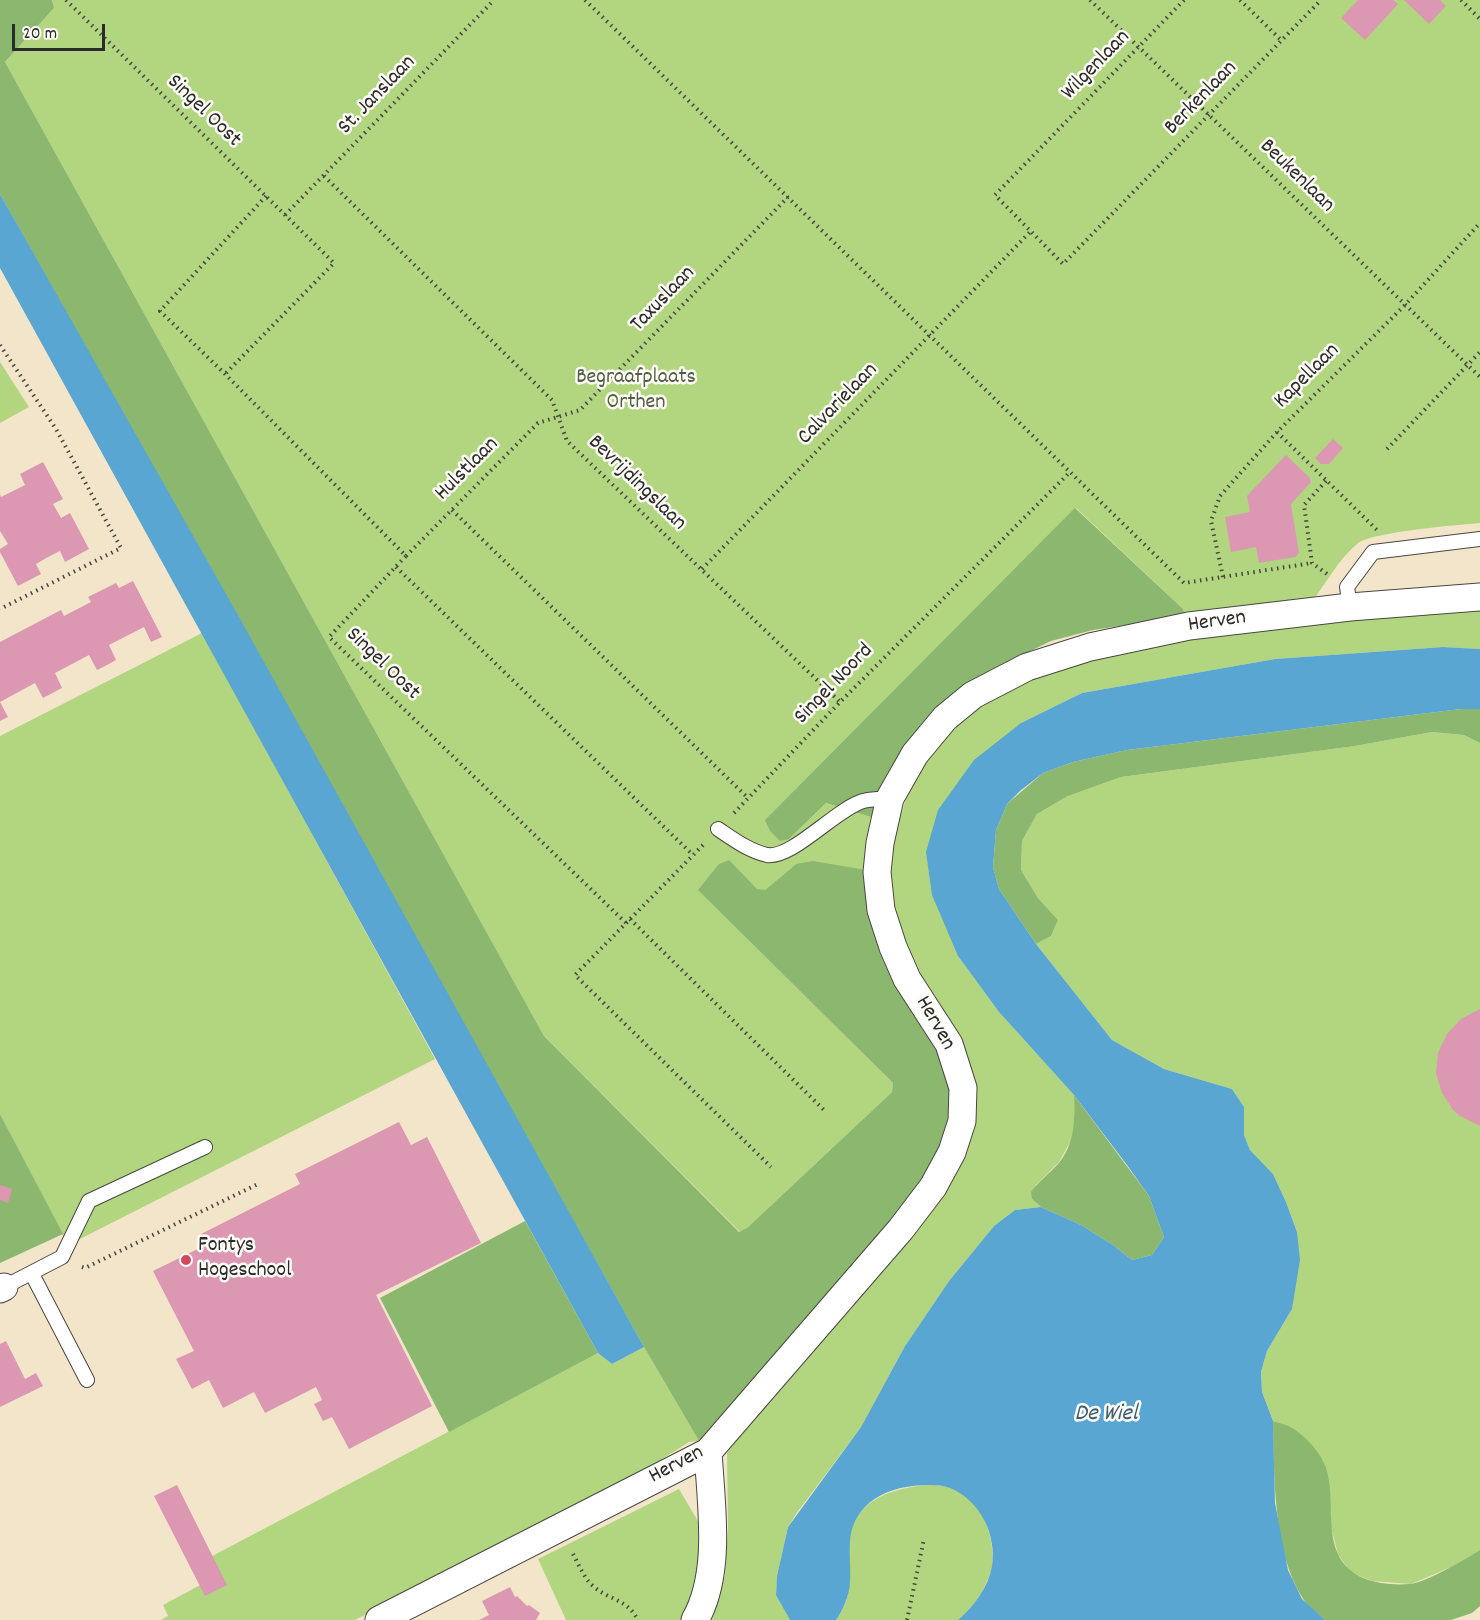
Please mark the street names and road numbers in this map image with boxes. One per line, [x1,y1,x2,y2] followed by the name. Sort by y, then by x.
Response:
[1057,25,1137,107] street label: Wilgenlaan
[334,51,422,141] street label: St. Janslaan
[1160,56,1244,142] street label: Berkenlaan
[160,70,246,154] street label: Singel Oost
[1253,135,1339,219] street label: Beukenlaan
[626,261,702,339] street label: Taxuslaan
[1270,339,1346,415] street label: Kapellaan
[793,358,885,452] street label: Calvarielaan
[581,431,691,537] street label: Bevrijdingslaan
[431,433,505,507] street label: Hulstlaan
[1186,606,1248,640] street label: Herven
[339,623,425,707] street label: Singel Oost
[790,639,880,731] street label: Singel Noord
[908,992,960,1056] street label: Herven
[645,1441,709,1491] street label: Herven

